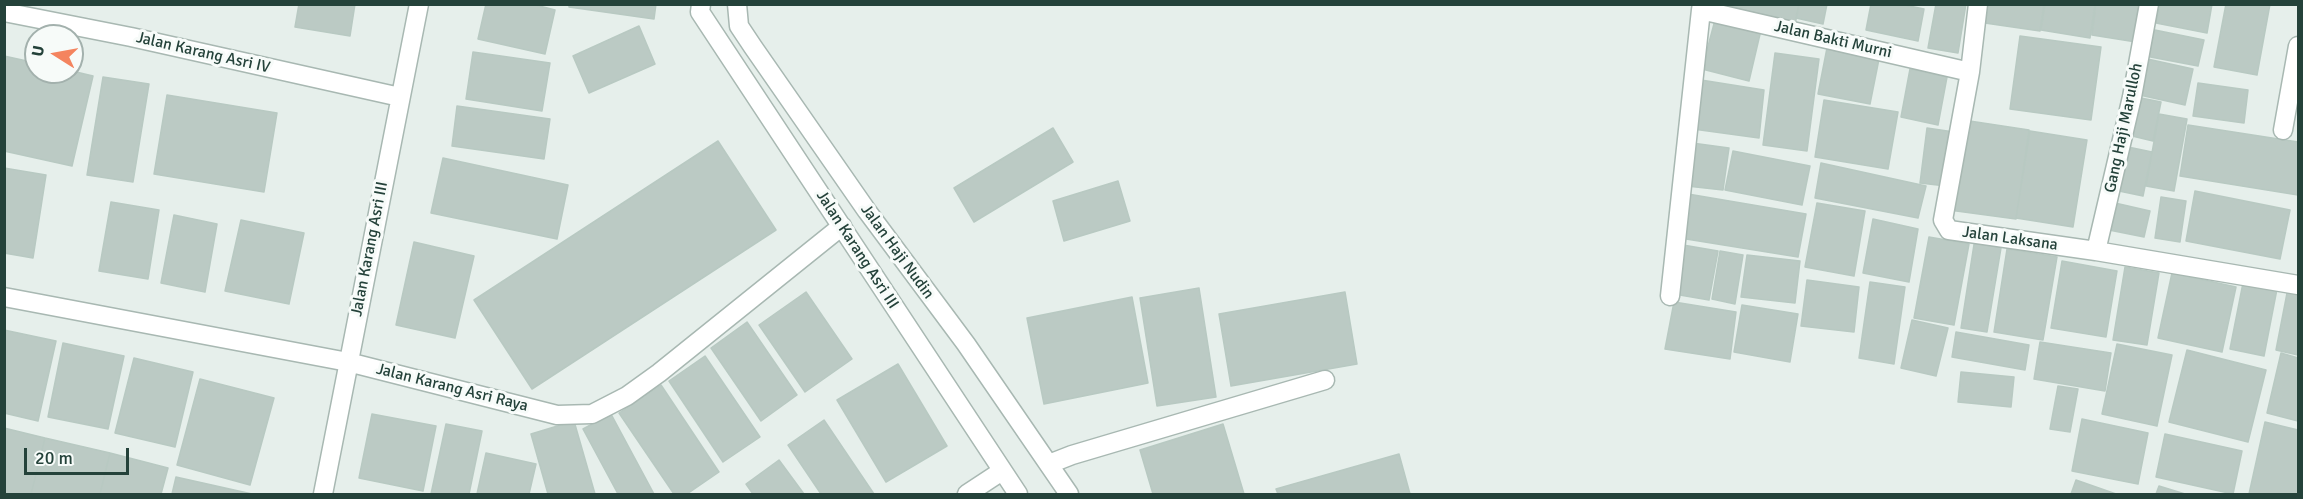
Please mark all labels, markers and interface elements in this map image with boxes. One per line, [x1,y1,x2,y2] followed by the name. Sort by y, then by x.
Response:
[1772,17,1894,63] street label: Jalan Bakti Murni
[24,24,84,84] north arrow
[134,28,272,78] street label: Jalan Karang Asri IV
[27,44,49,58] text: U
[2101,61,2147,195] street label: Gang Haji Marulloh
[347,180,393,318] street label: Jalan Karang Asri III
[812,187,902,313] street label: Jalan Karang Asri III
[856,201,938,303] street label: Jalan Haji Nudin
[1961,223,2059,255] street label: Jalan Laksana
[374,360,530,416] street label: Jalan Karang Asri Raya
[27,436,132,474] scale bar
[35,447,73,469] text: 20 m

